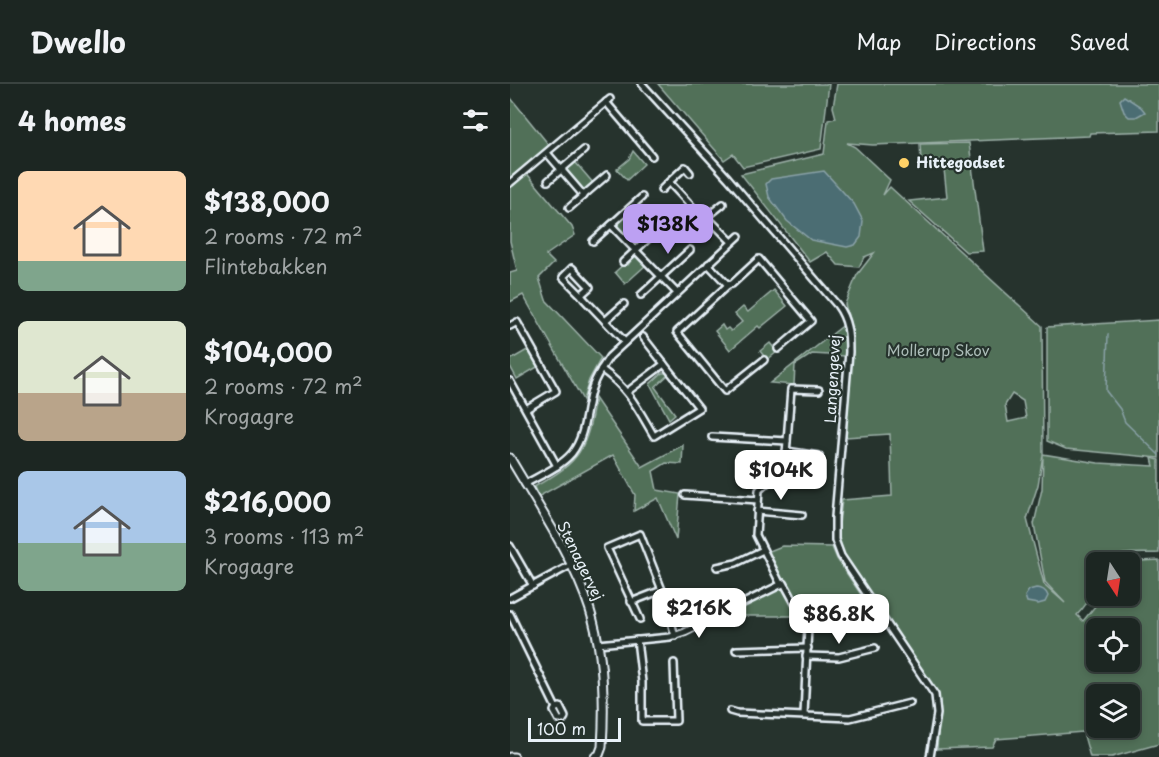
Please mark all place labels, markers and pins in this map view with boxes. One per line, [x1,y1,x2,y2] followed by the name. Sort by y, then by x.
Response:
[916,150,1005,173] place label: Hittegodset
[897,156,911,170] marker: Hittegodset
[626,204,710,255] pin: $138K
[739,450,823,501] pin: $104K
[657,588,741,639] pin: $216K
[790,594,888,645] pin: $86.8K

